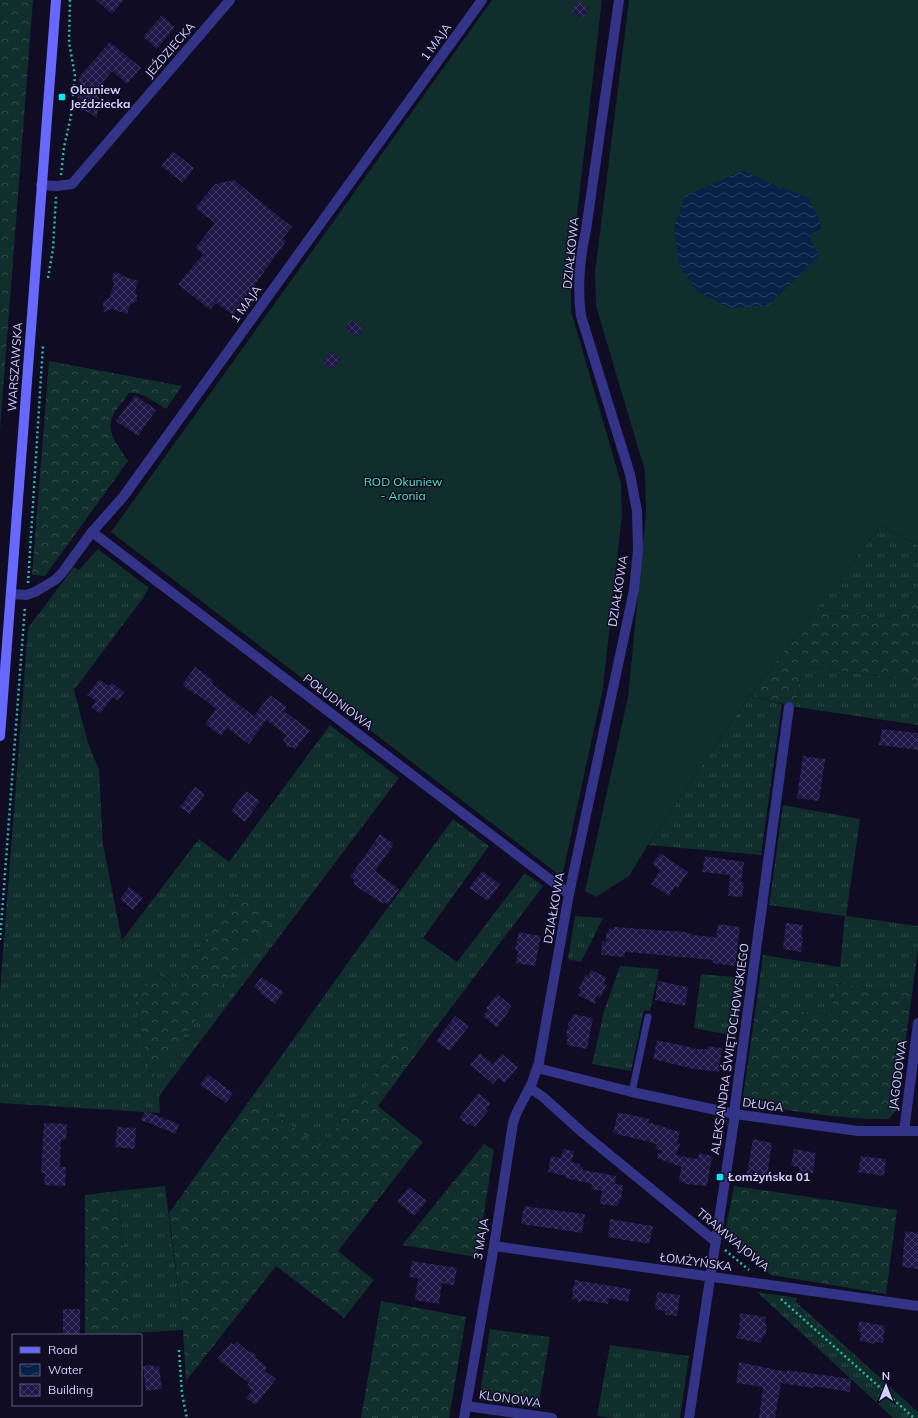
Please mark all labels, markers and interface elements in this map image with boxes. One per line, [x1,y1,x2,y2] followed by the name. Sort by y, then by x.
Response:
[141,19,198,80] street label: JEŹDZIECKA
[417,20,454,63] street label: 1 MAJA
[70,82,131,111] place label: Okuniew Jeździecka
[57,92,67,102] marker: Okuniew Jeździecka
[559,216,582,290] street label: DZIAŁKOWA
[227,282,264,325] street label: 1 MAJA
[4,322,25,412] street label: WARSZAWSKA
[364,474,443,503] park label: ROD Okuniew - Aronia
[604,554,631,628] street label: DZIAŁKOWA
[300,670,376,733] street label: POŁUDNIOWA
[540,871,567,945] street label: DZIAŁKOWA
[707,942,752,1156] street label: ALEKSANDRA ŚWIĘTOCHOWSKIEGO
[885,1039,910,1111] street label: JAGODOWA
[741,1094,785,1115] street label: DŁUGA
[727,1169,810,1184] place label: Łomżyńska 01
[715,1172,725,1182] marker: Łomżyńska 01
[694,1205,773,1275] street label: TRAMWAJOWA
[470,1217,491,1261] street label: 3 MAJA
[658,1249,733,1274] street label: ŁOMŻYŃSKA
[12,1334,142,1406] legend
[48,1342,77,1357] text: Road
[48,1362,84,1377] text: Water
[866,1366,906,1406] north arrow
[882,1369,890,1383] text: N
[48,1382,93,1397] text: Building
[478,1387,542,1410] street label: KLONOWA

